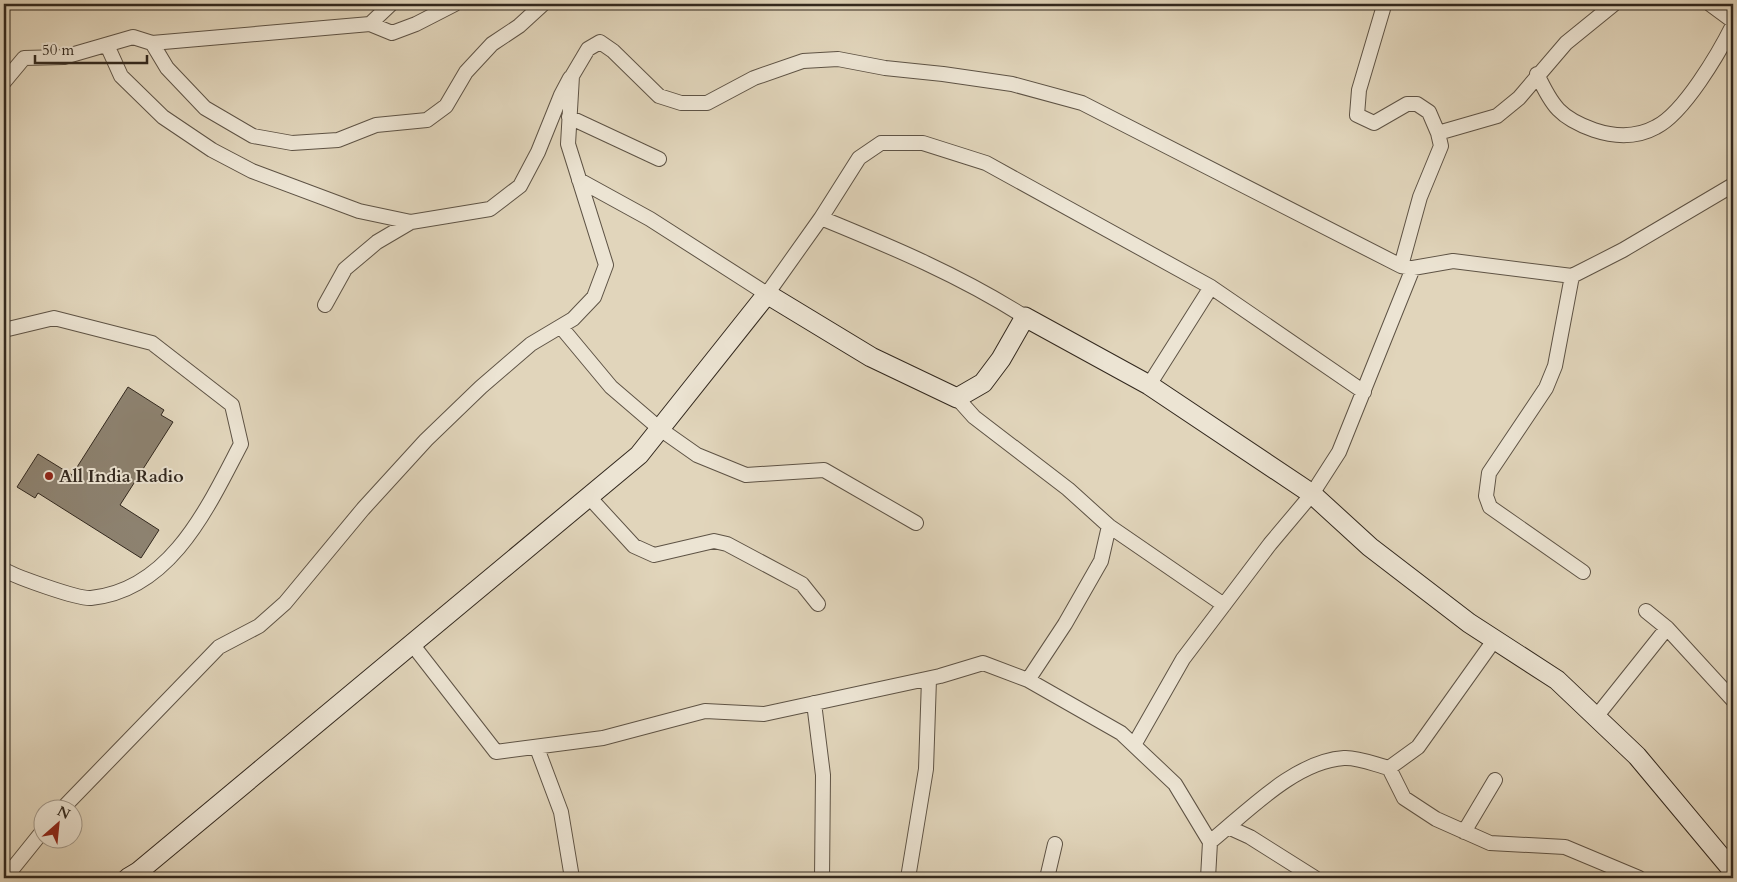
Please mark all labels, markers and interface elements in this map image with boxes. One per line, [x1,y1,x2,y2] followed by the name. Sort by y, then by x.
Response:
[35,32,148,64] scale bar
[42,40,74,60] text: 50 m
[59,464,184,489] place label: All India Radio
[43,470,55,482] marker: All India Radio
[32,800,82,850] north arrow
[54,802,73,824] text: N

